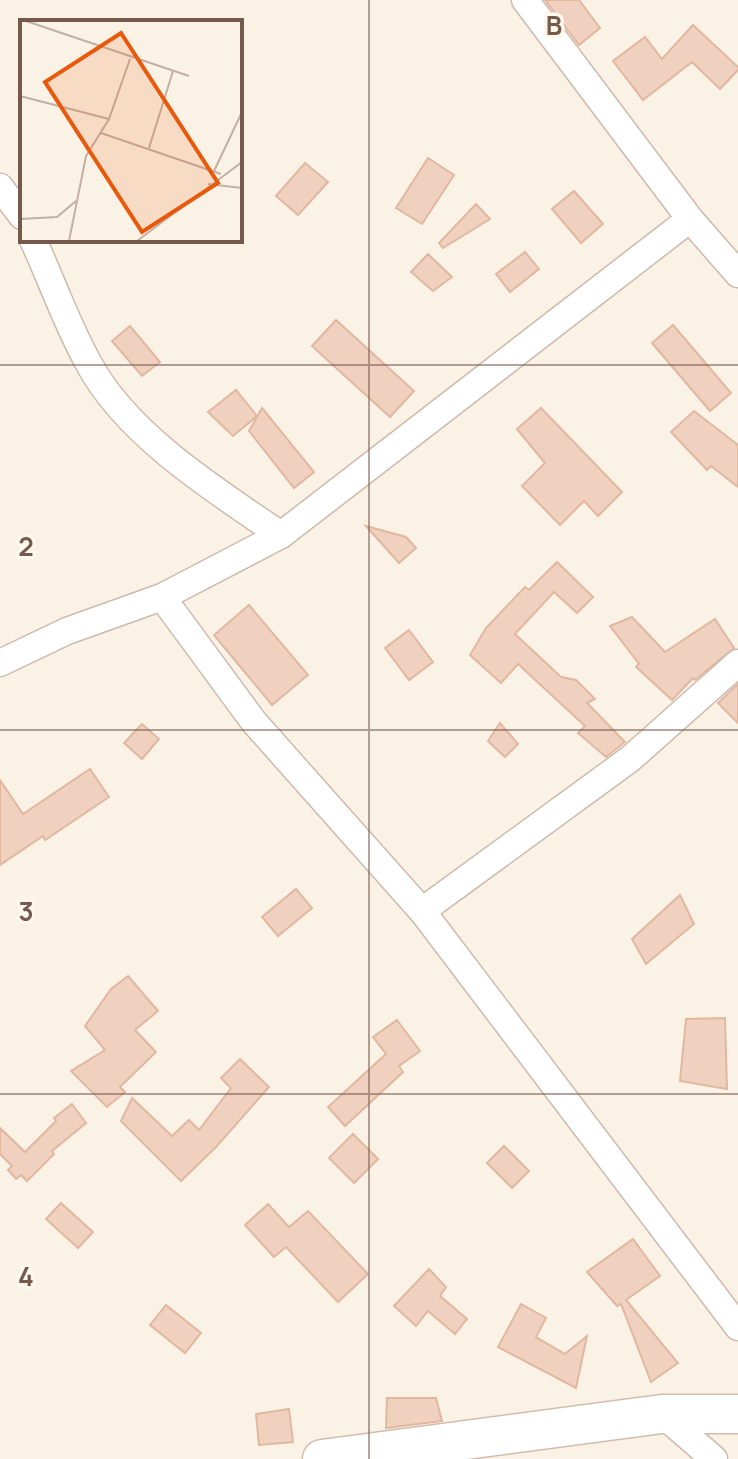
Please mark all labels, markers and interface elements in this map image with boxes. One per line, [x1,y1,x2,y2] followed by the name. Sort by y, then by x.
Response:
[546,7,562,43] text: B
[20,20,242,242] inset map
[18,528,34,564] text: 2
[18,893,34,929] text: 3
[18,1258,34,1294] text: 4

